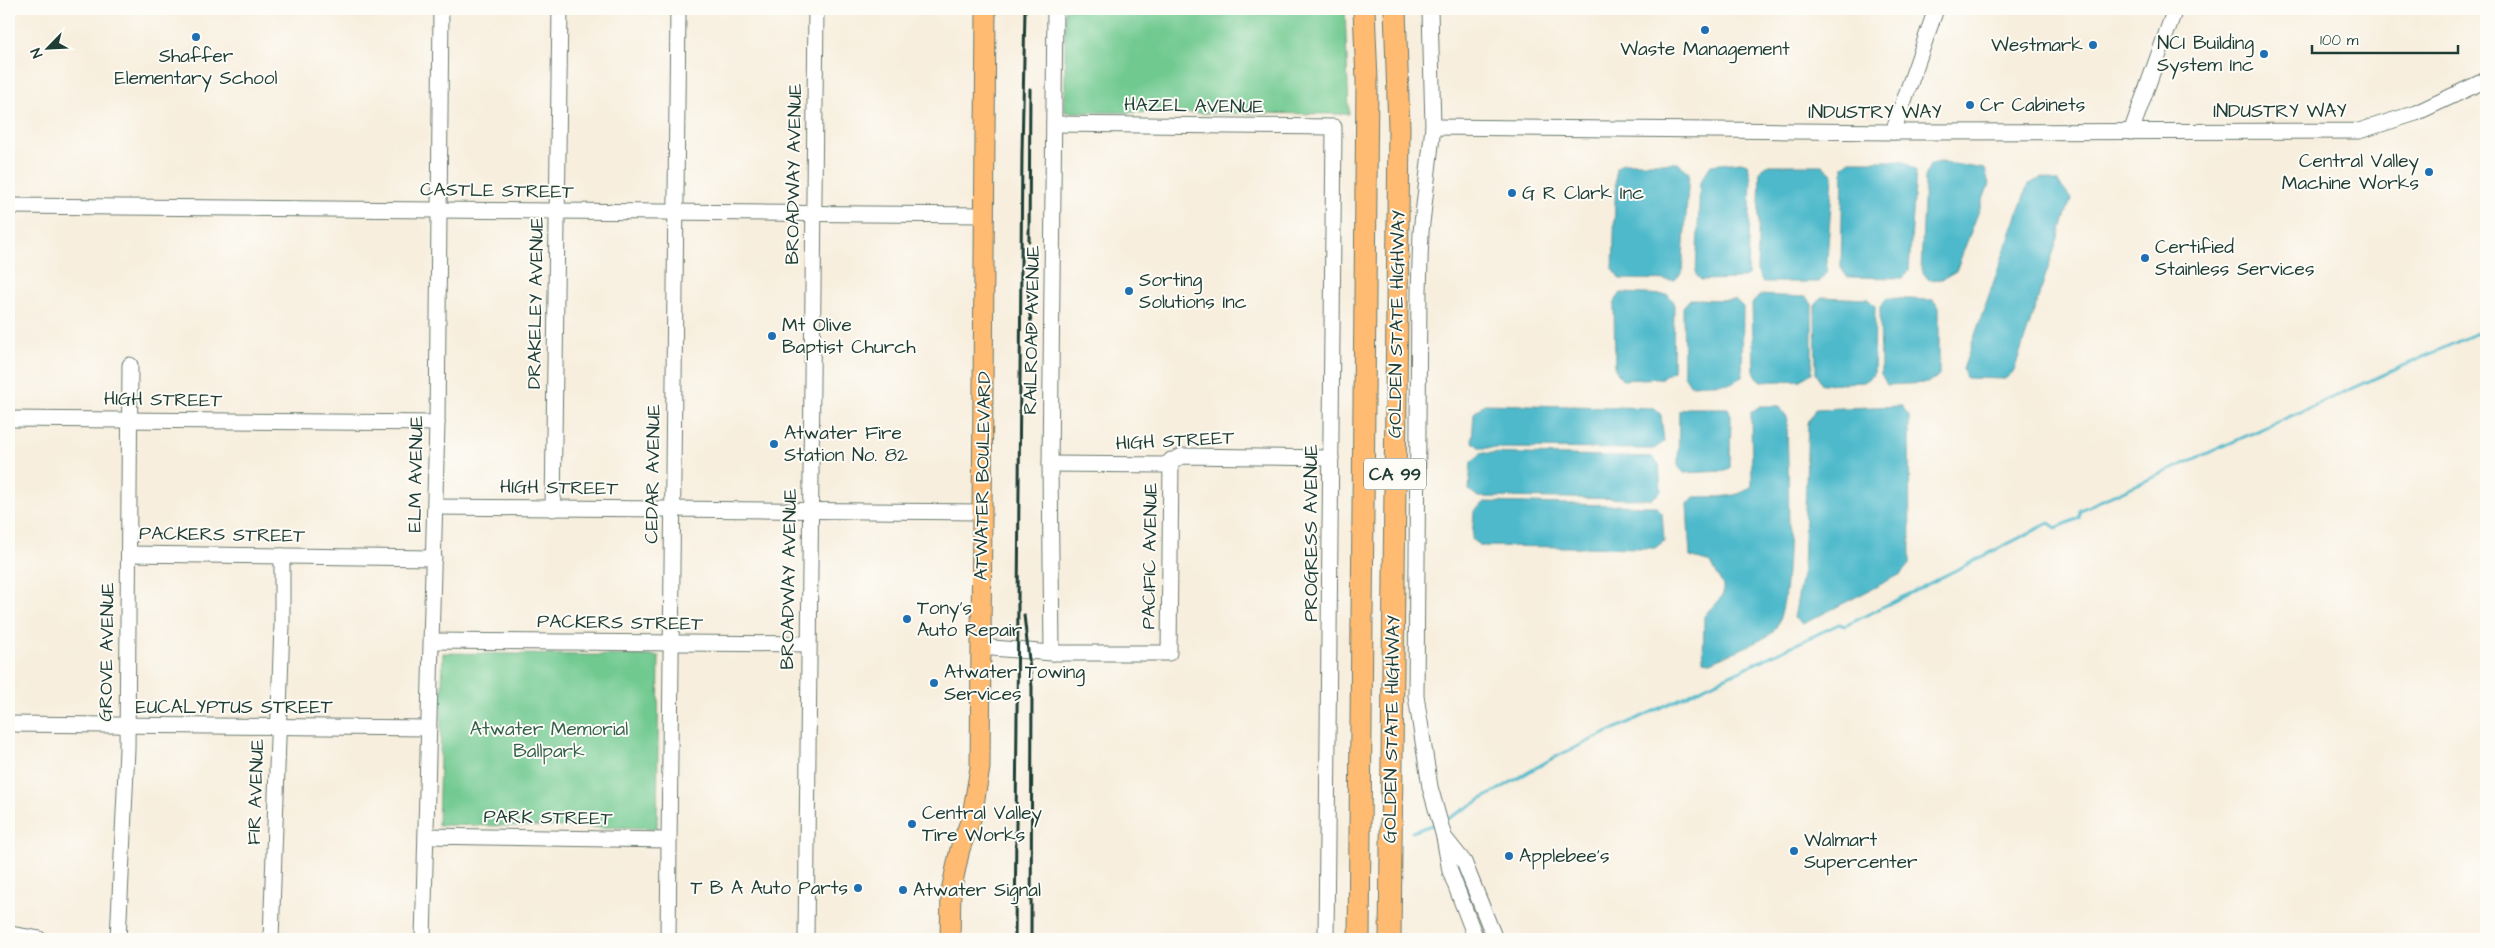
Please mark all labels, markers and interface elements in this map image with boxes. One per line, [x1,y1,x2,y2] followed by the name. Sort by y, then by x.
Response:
[22,22,72,72] north arrow
[2312,22,2459,54] scale bar
[1699,24,1711,36] marker: Waste Management
[2157,30,2254,80] place label: NCI Building System Inc
[2320,30,2359,51] text: 100 m
[190,31,202,43] marker: Shaffer Elementary School
[1991,32,2083,59] place label: Westmark
[1620,36,1790,64] place label: Waste Management
[2087,39,2099,51] marker: Westmark
[115,43,277,93] place label: Shaffer Elementary School
[26,45,48,61] text: N
[2258,48,2270,60] marker: NCI Building System Inc
[779,83,809,265] street label: BROADWAY AVENUE
[1124,91,1264,121] street label: HAZEL AVENUE
[1980,92,2085,119] place label: Cr Cabinets
[2213,98,2347,125] street label: INDUSTRY WAY
[1808,99,1942,126] street label: INDUSTRY WAY
[1964,99,1976,111] marker: Cr Cabinets
[2282,148,2420,197] place label: Central Valley Machine Works
[2423,166,2435,178] marker: Central Valley Machine Works
[420,176,574,206] street label: CASTLE STREET
[1522,180,1644,207] place label: G R Clark Inc
[1506,187,1518,199] marker: G R Clark Inc
[1382,210,1412,438] street label: GOLDEN STATE HIGHWAY
[521,217,551,389] street label: DRAKELEY AVENUE
[2155,234,2314,283] place label: Certified Stainless Services
[1017,245,1047,415] street label: RAILROAD AVENUE
[2139,252,2151,264] marker: Certified Stainless Services
[1139,267,1247,316] place label: Sorting Solutions Inc
[1123,285,1135,297] marker: Sorting Solutions Inc
[782,312,916,361] place label: Mt Olive Baptist Church
[766,330,778,342] marker: Mt Olive Baptist Church
[968,371,998,581] street label: ATWATER BOULEVARD
[103,385,223,415] street label: HIGH STREET
[638,404,668,544] street label: CEDAR AVENUE
[401,415,431,533] street label: ELM AVENUE
[784,420,908,469] place label: Atwater Fire Station No. 82
[1115,424,1235,458] street label: HIGH STREET
[768,438,780,450] marker: Atwater Fire Station No. 82
[1298,444,1325,622] street label: PROGRESS AVENUE
[1364,458,1426,489] road number: CA 99
[499,473,619,503] street label: HIGH STREET
[1135,482,1165,630] street label: PACIFIC AVENUE
[774,488,804,670] street label: BROADWAY AVENUE
[139,520,305,550] street label: PACKERS STREET
[92,582,122,722] street label: GROVE AVENUE
[917,595,1023,644] place label: Tony's Auto Repair
[537,608,703,638] street label: PACKERS STREET
[901,613,913,625] marker: Tony's Auto Repair
[1377,615,1407,843] street label: GOLDEN STATE HIGHWAY
[944,659,1085,708] place label: Atwater Towing Services
[928,677,940,689] marker: Atwater Towing Services
[135,694,333,721] street label: EUCALYPTUS STREET
[470,716,628,765] park label: Atwater Memorial Ballpark
[241,738,271,846] street label: FIR AVENUE
[922,800,1042,849] place label: Central Valley Tire Works
[483,803,613,833] street label: PARK STREET
[906,818,918,830] marker: Central Valley Tire Works
[1804,827,1918,876] place label: Walmart Supercenter
[1519,843,1609,870] place label: Applebee's
[1788,845,1800,857] marker: Walmart Supercenter
[1503,850,1515,862] marker: Applebee's
[690,875,848,902] place label: T B A Auto Parts
[913,877,1041,905] place label: Atwater Signal
[852,882,864,894] marker: T B A Auto Parts
[897,884,909,896] marker: Atwater Signal

